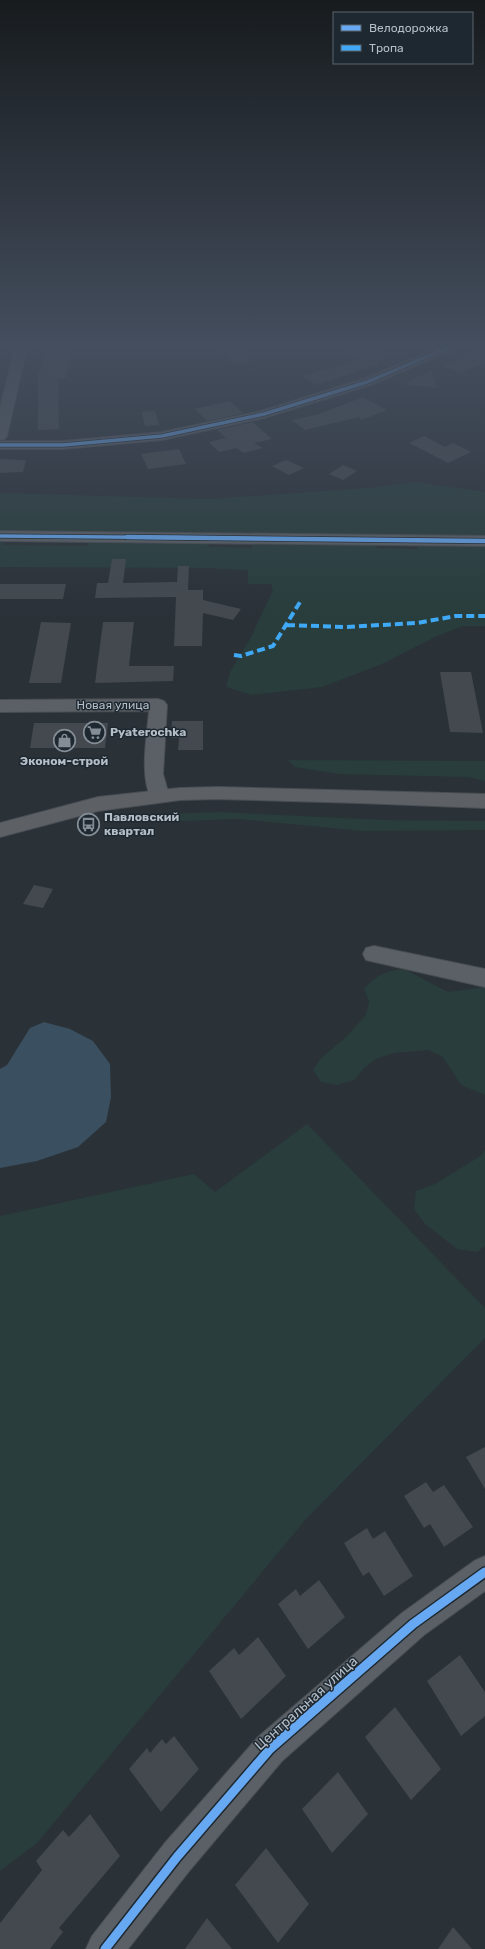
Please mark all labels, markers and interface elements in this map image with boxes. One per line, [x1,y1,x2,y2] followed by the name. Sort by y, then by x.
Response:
[333,12,473,64] legend
[369,21,448,35] text: Велодорожка
[369,41,404,55] text: Тропа
[77,698,149,712] street label: Новая улица
[82,719,108,745] supermarket icon: Pyaterochka
[110,725,186,739] place label: Pyaterochka
[51,727,77,753] shop icon: Эконом-строй
[20,754,108,768] place label: Эконом-строй
[104,810,179,838] place label: Павловский квартал
[75,811,101,837] bus stop icon: Павловский квартал
[251,1653,361,1754] street label: Центральная улица

